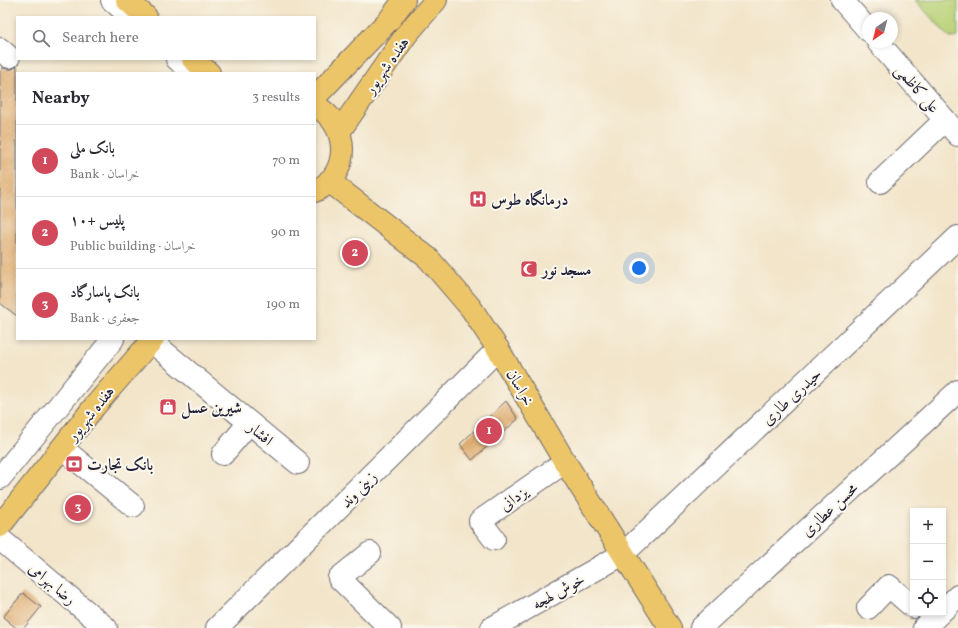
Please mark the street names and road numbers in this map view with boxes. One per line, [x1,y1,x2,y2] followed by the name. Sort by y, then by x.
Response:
[359,33,415,101] street label: هفده شهریور
[889,60,944,119] street label: علی کاظمی
[757,364,827,431] street label: حیدری طاری
[500,365,539,411] street label: خراسان
[61,382,121,448] street label: هفده شهریور
[241,416,277,452] street label: افشار
[336,467,383,514] street label: زینی وند
[797,478,864,543] street label: محسن عطاری
[496,481,535,517] street label: یزدانی
[23,558,80,611] street label: رضا بهرامی
[529,569,589,616] street label: خوش لهجه

